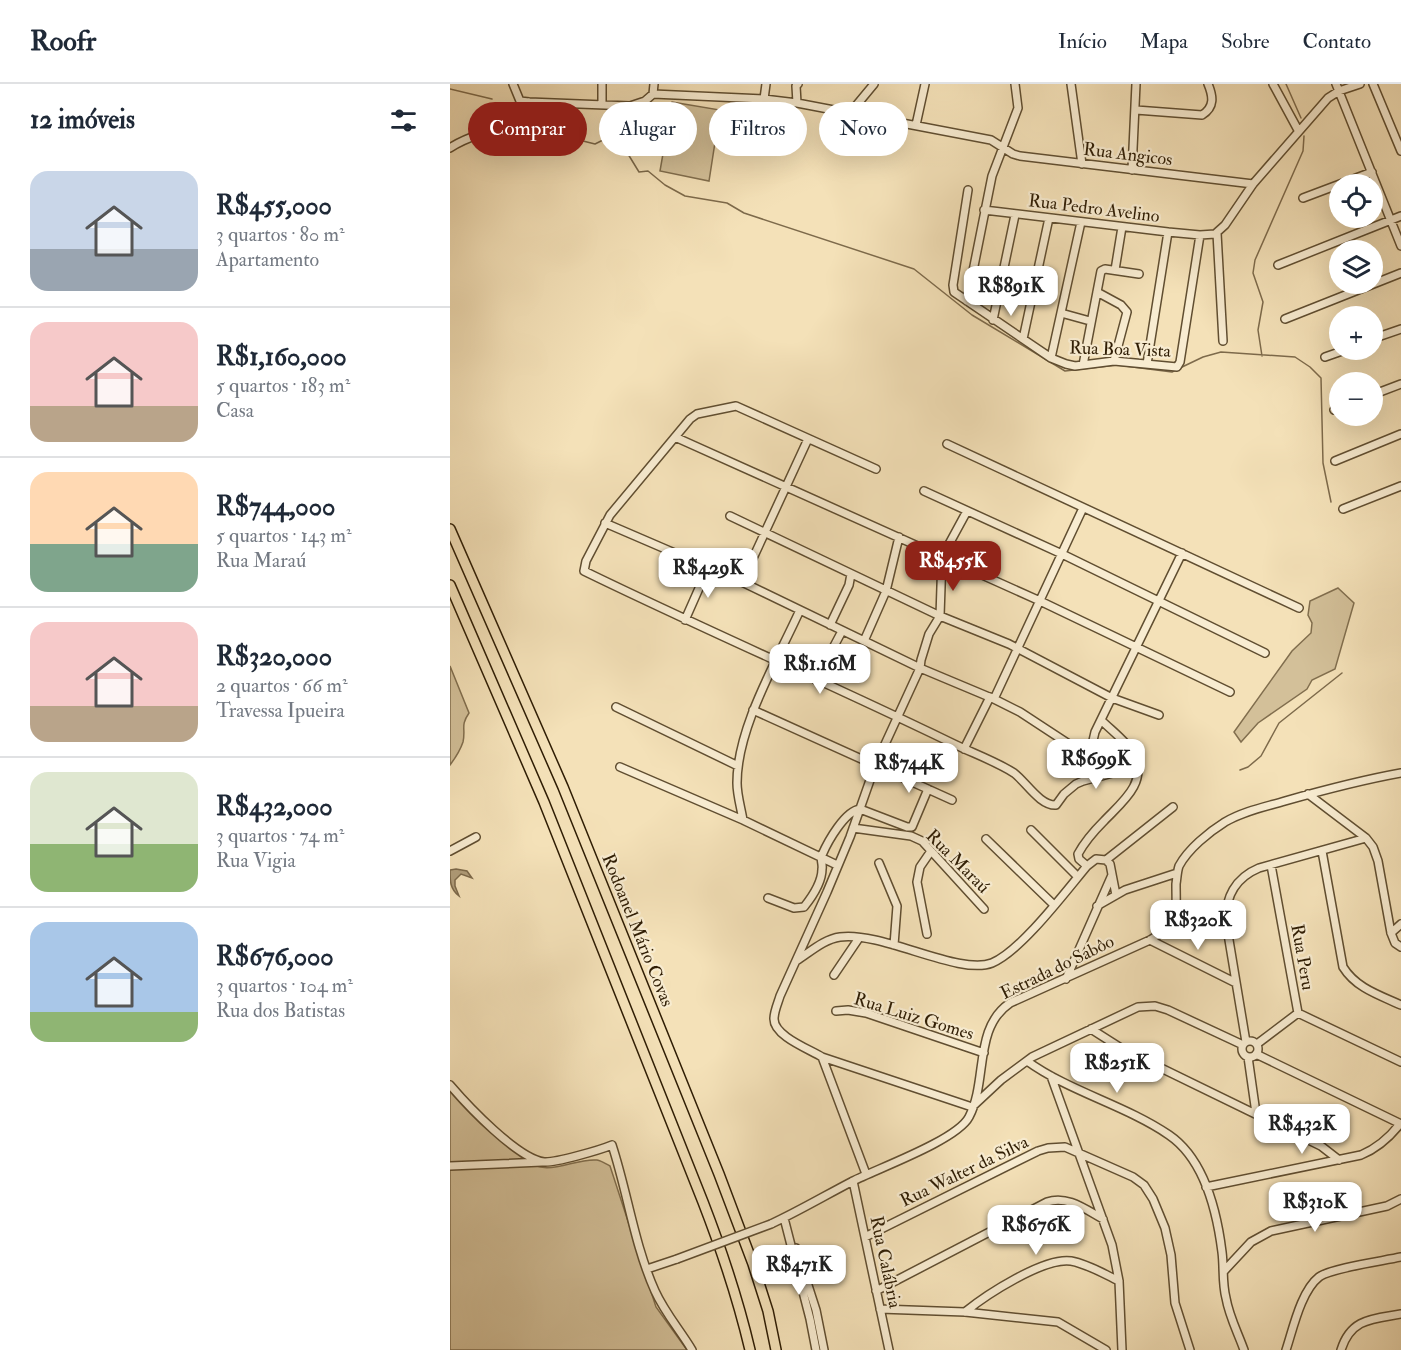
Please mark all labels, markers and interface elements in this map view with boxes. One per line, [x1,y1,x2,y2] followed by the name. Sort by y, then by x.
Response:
[30,24,96,59] text: Roofr
[1058,28,1107,55] text: Início
[1140,28,1188,55] text: Mapa
[1221,28,1270,55] text: Sobre
[1303,28,1371,55] text: Contato
[468,102,587,156] chip: Comprar
[599,102,697,156] chip: Alugar
[709,102,807,156] chip: Filtros
[819,102,908,156] chip: Novo
[30,104,135,136] text: 12 imóveis
[387,104,420,137] icon: filters
[1082,138,1174,171] street label: Rua Angicos
[1329,174,1383,426] map controls
[1329,174,1383,228] button: locate
[1027,189,1161,228] street label: Rua Pedro Avelino
[216,190,332,222] text: R$455,000
[78,195,150,267] icon: home
[216,222,345,247] text: 3 quartos · 80 m²
[1329,240,1383,294] button: layers
[216,247,319,272] text: Apartamento
[962,266,1060,317] pin: R$891K
[978,273,1044,298] text: R$891K
[1329,306,1383,360] button: +
[1069,336,1172,363] street label: Rua Boa Vista
[216,341,347,373] text: R$1,160,000
[78,346,150,418] icon: home
[1329,372,1383,426] button: −
[216,373,350,398] text: 5 quartos · 183 m²
[216,398,254,423] text: Casa
[216,491,335,523] text: R$744,000
[78,496,150,568] icon: home
[216,523,352,548] text: 5 quartos · 143 m²
[904,541,1002,592] pin: R$455K
[216,548,306,573] text: Rua Maraú
[659,548,757,599] pin: R$429K
[919,548,987,573] text: R$455K
[673,555,743,580] text: R$429K
[216,641,332,673] text: R$320,000
[765,644,875,695] pin: R$1.16M
[78,646,150,718] icon: home
[783,651,857,676] text: R$1.16M
[216,673,348,698] text: 2 quartos · 66 m²
[216,698,345,723] text: Travessa Ipueira
[1047,739,1145,790] pin: R$699K
[860,743,958,794] pin: R$744K
[1061,746,1131,771] text: R$699K
[874,750,944,775] text: R$744K
[216,791,333,823] text: R$432,000
[78,796,150,868] icon: home
[216,823,344,848] text: 3 quartos · 74 m²
[921,824,995,898] street label: Rua Maraú
[216,848,296,873] text: Rua Vigia
[596,850,679,1010] street label: Rodoanel Mário Covas
[1149,900,1247,951] pin: R$320K
[1164,907,1232,932] text: R$320K
[1285,922,1320,992] street label: Rua Peru
[996,930,1118,1005] street label: Estrada do Sabôo
[216,941,334,973] text: R$676,000
[78,946,150,1018] icon: home
[216,973,353,998] text: 3 quartos · 104 m²
[851,987,977,1046] street label: Rua Luiz Gomes
[216,998,345,1023] text: Rua dos Batistas
[1068,1043,1166,1094] pin: R$251K
[1084,1050,1150,1075] text: R$251K
[1253,1104,1351,1155] pin: R$432K
[1268,1111,1336,1136] text: R$432K
[896,1130,1033,1212] street label: Rua Walter da Silva
[1266,1182,1364,1233] pin: R$310K
[1283,1189,1347,1214] text: R$310K
[987,1205,1085,1256] pin: R$676K
[1002,1212,1070,1237] text: R$676K
[865,1214,907,1311] street label: Rua Calábria
[750,1245,848,1296] pin: R$471K
[766,1252,832,1277] text: R$471K

